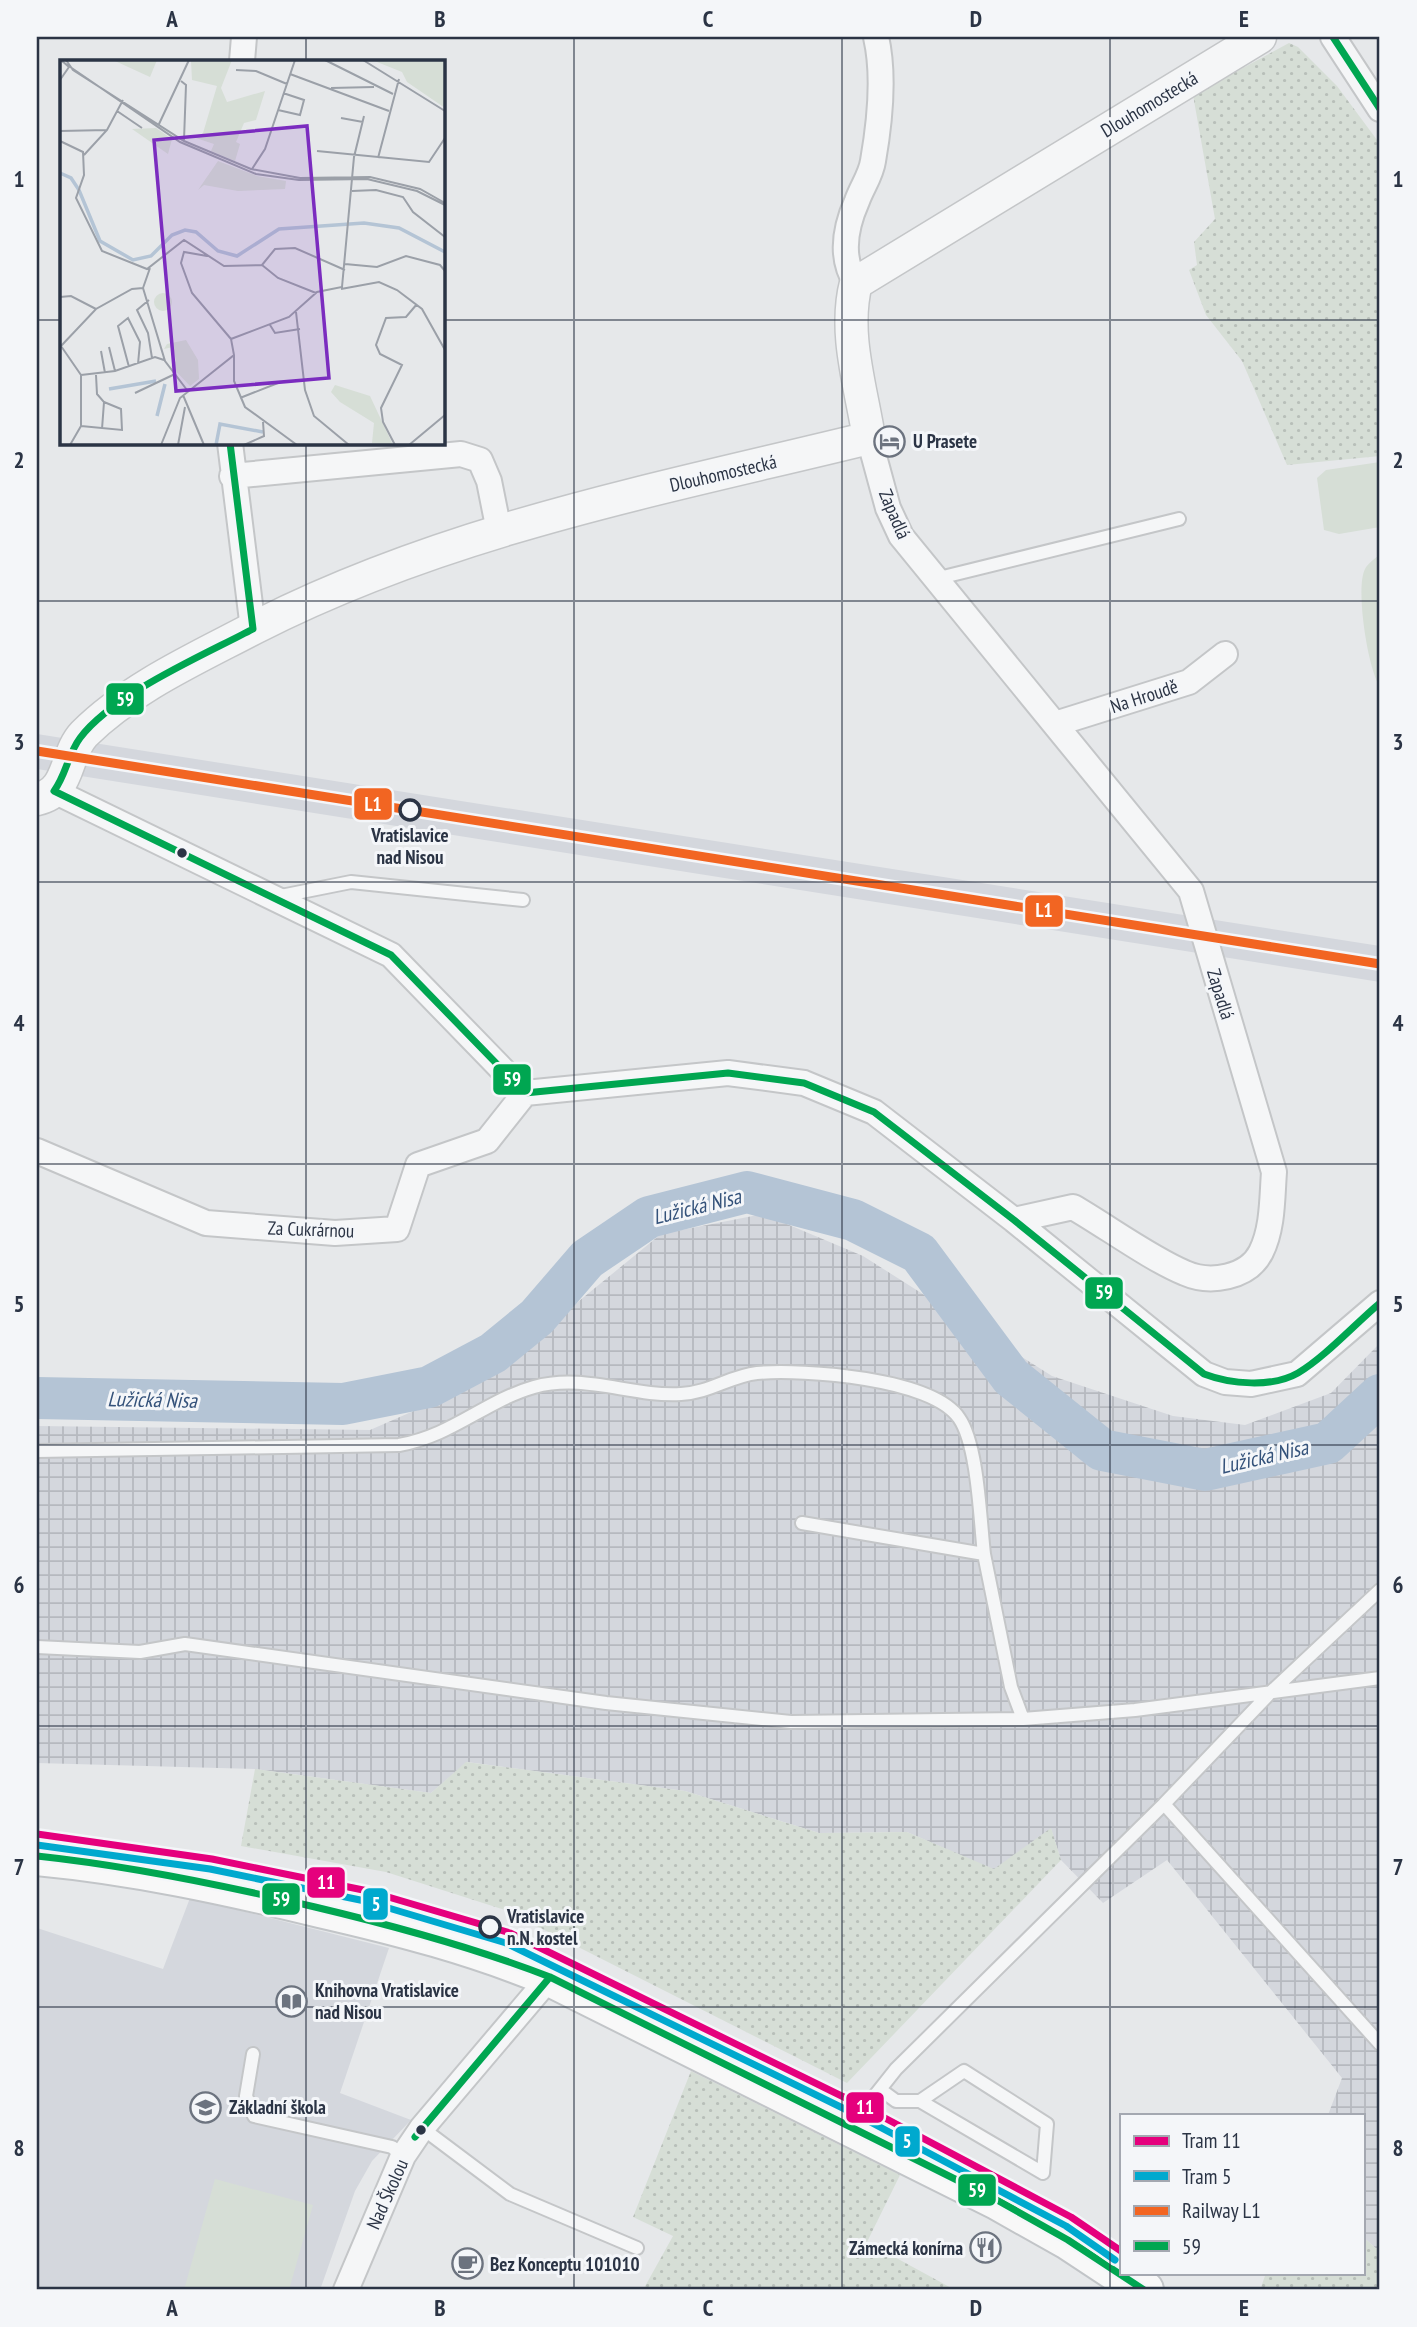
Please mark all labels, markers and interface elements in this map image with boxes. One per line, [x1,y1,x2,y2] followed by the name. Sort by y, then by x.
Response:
[165,4,178,33] text: A
[434,4,446,33] text: B
[703,4,714,33] text: C
[970,4,982,33] text: D
[1239,4,1249,33] text: E
[60,60,444,444] inset map
[1096,66,1202,142] street label: Dlouhomostecká
[14,164,25,193] text: 1
[1393,164,1404,193] text: 1
[873,424,907,458] hotel icon: U Prasete
[913,429,977,453] place label: U Prasete
[14,445,25,474] text: 2
[1393,445,1404,474] text: 2
[667,449,779,497] street label: Dlouhomostecká
[874,485,916,543] street label: Zapadlá
[1107,674,1181,718] street label: Na Hroudě
[105,682,145,716] line badge: 59
[116,687,134,711] text: 59
[14,727,25,756] text: 3
[1393,727,1404,756] text: 3
[353,787,393,821] line badge: L1
[364,792,382,816] text: L1
[399,799,421,821] marker: Vratislavice nad Nisou
[370,823,449,869] place label: Vratislavice nad Nisou
[175,846,189,860] unlabelled marker
[1024,894,1064,928] line badge: L1
[1035,898,1053,922] text: L1
[1202,966,1240,1022] street label: Zapadlá
[14,1008,25,1037] text: 4
[1393,1008,1404,1037] text: 4
[492,1063,532,1096] line badge: 59
[503,1067,521,1091] text: 59
[650,1182,745,1230] water label: Lužická Nisa
[267,1215,355,1243] street label: Za Cukrárnou
[1084,1276,1124,1310] line badge: 59
[1095,1280,1113,1304] text: 59
[14,1289,25,1318] text: 5
[1393,1289,1404,1318] text: 5
[107,1385,199,1414] water label: Lužická Nisa
[1217,1433,1312,1480] water label: Lužická Nisa
[14,1570,25,1599] text: 6
[1393,1570,1404,1599] text: 6
[14,1852,25,1881] text: 7
[1393,1852,1404,1881] text: 7
[306,1866,346,1899] line badge: 11
[317,1870,335,1894] text: 11
[261,1882,301,1916] line badge: 59
[272,1887,290,1911] text: 59
[362,1887,389,1921] line badge: 5
[371,1892,381,1916] text: 5
[506,1904,584,1950] place label: Vratislavice n.N. kostel
[479,1916,501,1938] marker: Vratislavice n.N. kostel
[315,1978,459,2024] place label: Knihovna Vratislavice nad Nisou
[275,1984,309,2018] library icon: Knihovna Vratislavice nad Nisou
[189,2090,223,2124] school or university icon: Základní škola
[845,2091,885,2124] line badge: 11
[229,2095,326,2119] place label: Základní škola
[856,2095,874,2119] text: 11
[1120,2114,1364,2274] legend
[414,2123,428,2137] unlabelled marker
[894,2125,921,2158] line badge: 5
[1182,2127,1241,2154] text: Tram 11
[902,2129,912,2153] text: 5
[14,2133,25,2162] text: 8
[1393,2133,1404,2162] text: 8
[361,2155,413,2233] street label: Nad Školou
[1182,2163,1231,2190] text: Tram 5
[957,2173,997,2207] line badge: 59
[968,2178,986,2202] text: 59
[1182,2197,1261,2224] text: Railway L1
[969,2231,1003,2265] restaurant icon: Zámecká konírna
[1182,2233,1201,2260] text: 59
[849,2236,963,2260] place label: Zámecká konírna
[450,2247,484,2281] cafe icon: Bez Konceptu 101010
[490,2252,640,2276] place label: Bez Konceptu 101010
[165,2293,178,2322] text: A
[434,2293,446,2322] text: B
[703,2293,714,2322] text: C
[970,2293,982,2322] text: D
[1239,2293,1249,2322] text: E

